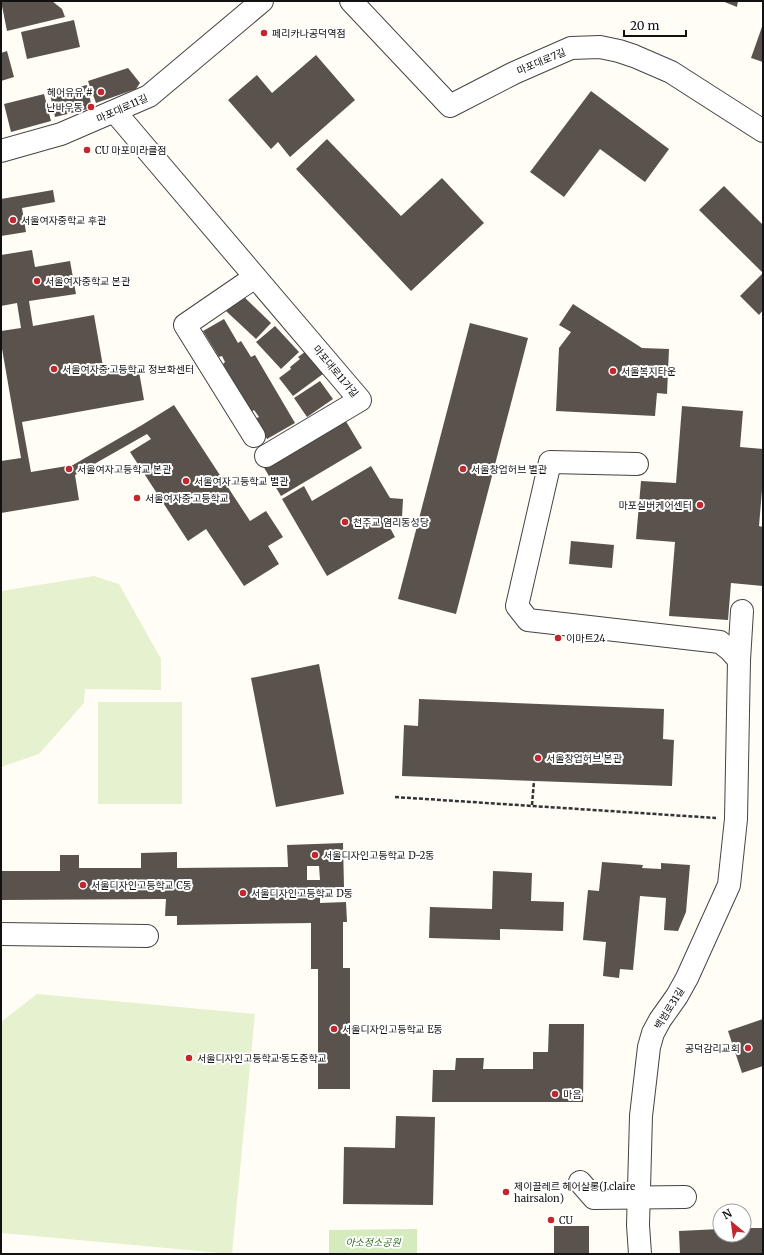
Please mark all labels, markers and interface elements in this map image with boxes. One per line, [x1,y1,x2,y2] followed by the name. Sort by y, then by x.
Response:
[624,12,686,38] scale bar
[630,18,659,33] text: 20 m
[272,27,346,40] place label: 페리카나공덕역점
[259,28,269,38] marker: 페리카나공덕역점
[515,45,568,78] street label: 마포대로7길
[47,86,93,99] place label: 헤어유유 #
[96,87,106,97] marker: 헤어유유 #
[95,91,150,126] street label: 마포대로11길
[46,101,83,114] place label: 난바우동
[86,102,96,112] marker: 난바우동
[95,144,167,157] place label: CU 마포미라클점
[82,145,92,155] marker: CU 마포미라클점
[21,214,107,227] place label: 서울여자중학교 후관
[8,215,18,225] marker: 서울여자중학교 후관
[45,275,131,288] place label: 서울여자중학교 본관
[32,276,42,286] marker: 서울여자중학교 본관
[310,343,361,400] street label: 마포대로11가길
[62,363,194,376] place label: 서울여자중·고등학교 정보화센터
[49,364,59,374] marker: 서울여자중·고등학교 정보화센터
[621,365,676,378] place label: 서울복지타운
[608,366,618,376] marker: 서울복지타운
[77,463,172,476] place label: 서울여자고등학교 본관
[471,463,548,476] place label: 서울창업허브 별관
[64,464,74,474] marker: 서울여자고등학교 본관
[458,464,468,474] marker: 서울창업허브 별관
[194,475,289,488] place label: 서울여자고등학교 별관
[181,476,191,486] marker: 서울여자고등학교 별관
[145,492,229,505] place label: 서울여자중·고등학교
[132,493,142,503] marker: 서울여자중·고등학교
[618,499,692,512] place label: 마포실버케어센터
[695,500,705,510] marker: 마포실버케어센터
[353,516,429,529] place label: 천주교 염리동성당
[340,517,350,527] marker: 천주교 염리동성당
[566,632,605,645] place label: 이마트24
[553,633,563,643] marker: 이마트24
[546,752,623,765] place label: 서울창업허브 본관
[533,753,543,763] marker: 서울창업허브 본관
[323,849,435,862] place label: 서울디자인고등학교 D-2동
[310,850,320,860] marker: 서울디자인고등학교 D-2동
[91,879,192,892] place label: 서울디자인고등학교 C동
[78,880,88,890] marker: 서울디자인고등학교 C동
[251,887,353,900] place label: 서울디자인고등학교 D동
[238,888,248,898] marker: 서울디자인고등학교 D동
[652,985,687,1031] street label: 백범로31길
[342,1023,443,1036] place label: 서울디자인고등학교 E동
[329,1024,339,1034] marker: 서울디자인고등학교 E동
[685,1042,740,1055] place label: 공덕감리교회
[743,1043,753,1053] marker: 공덕감리교회
[197,1052,327,1065] place label: 서울디자인고등학교·동도중학교
[184,1053,194,1063] marker: 서울디자인고등학교·동도중학교
[563,1088,581,1101] place label: 마음
[550,1089,560,1099] marker: 마음
[514,1180,635,1205] place label: 제이끌레르 헤어살롱(J.claire hairsalon)
[501,1187,511,1197] marker: 제이끌레르 헤어살롱(J.claire hairsalon)
[712,1203,752,1243] north arrow
[720,1206,735,1222] text: N
[559,1214,574,1227] place label: CU
[546,1215,556,1225] marker: CU
[345,1236,401,1249] park label: 아소정소공원

